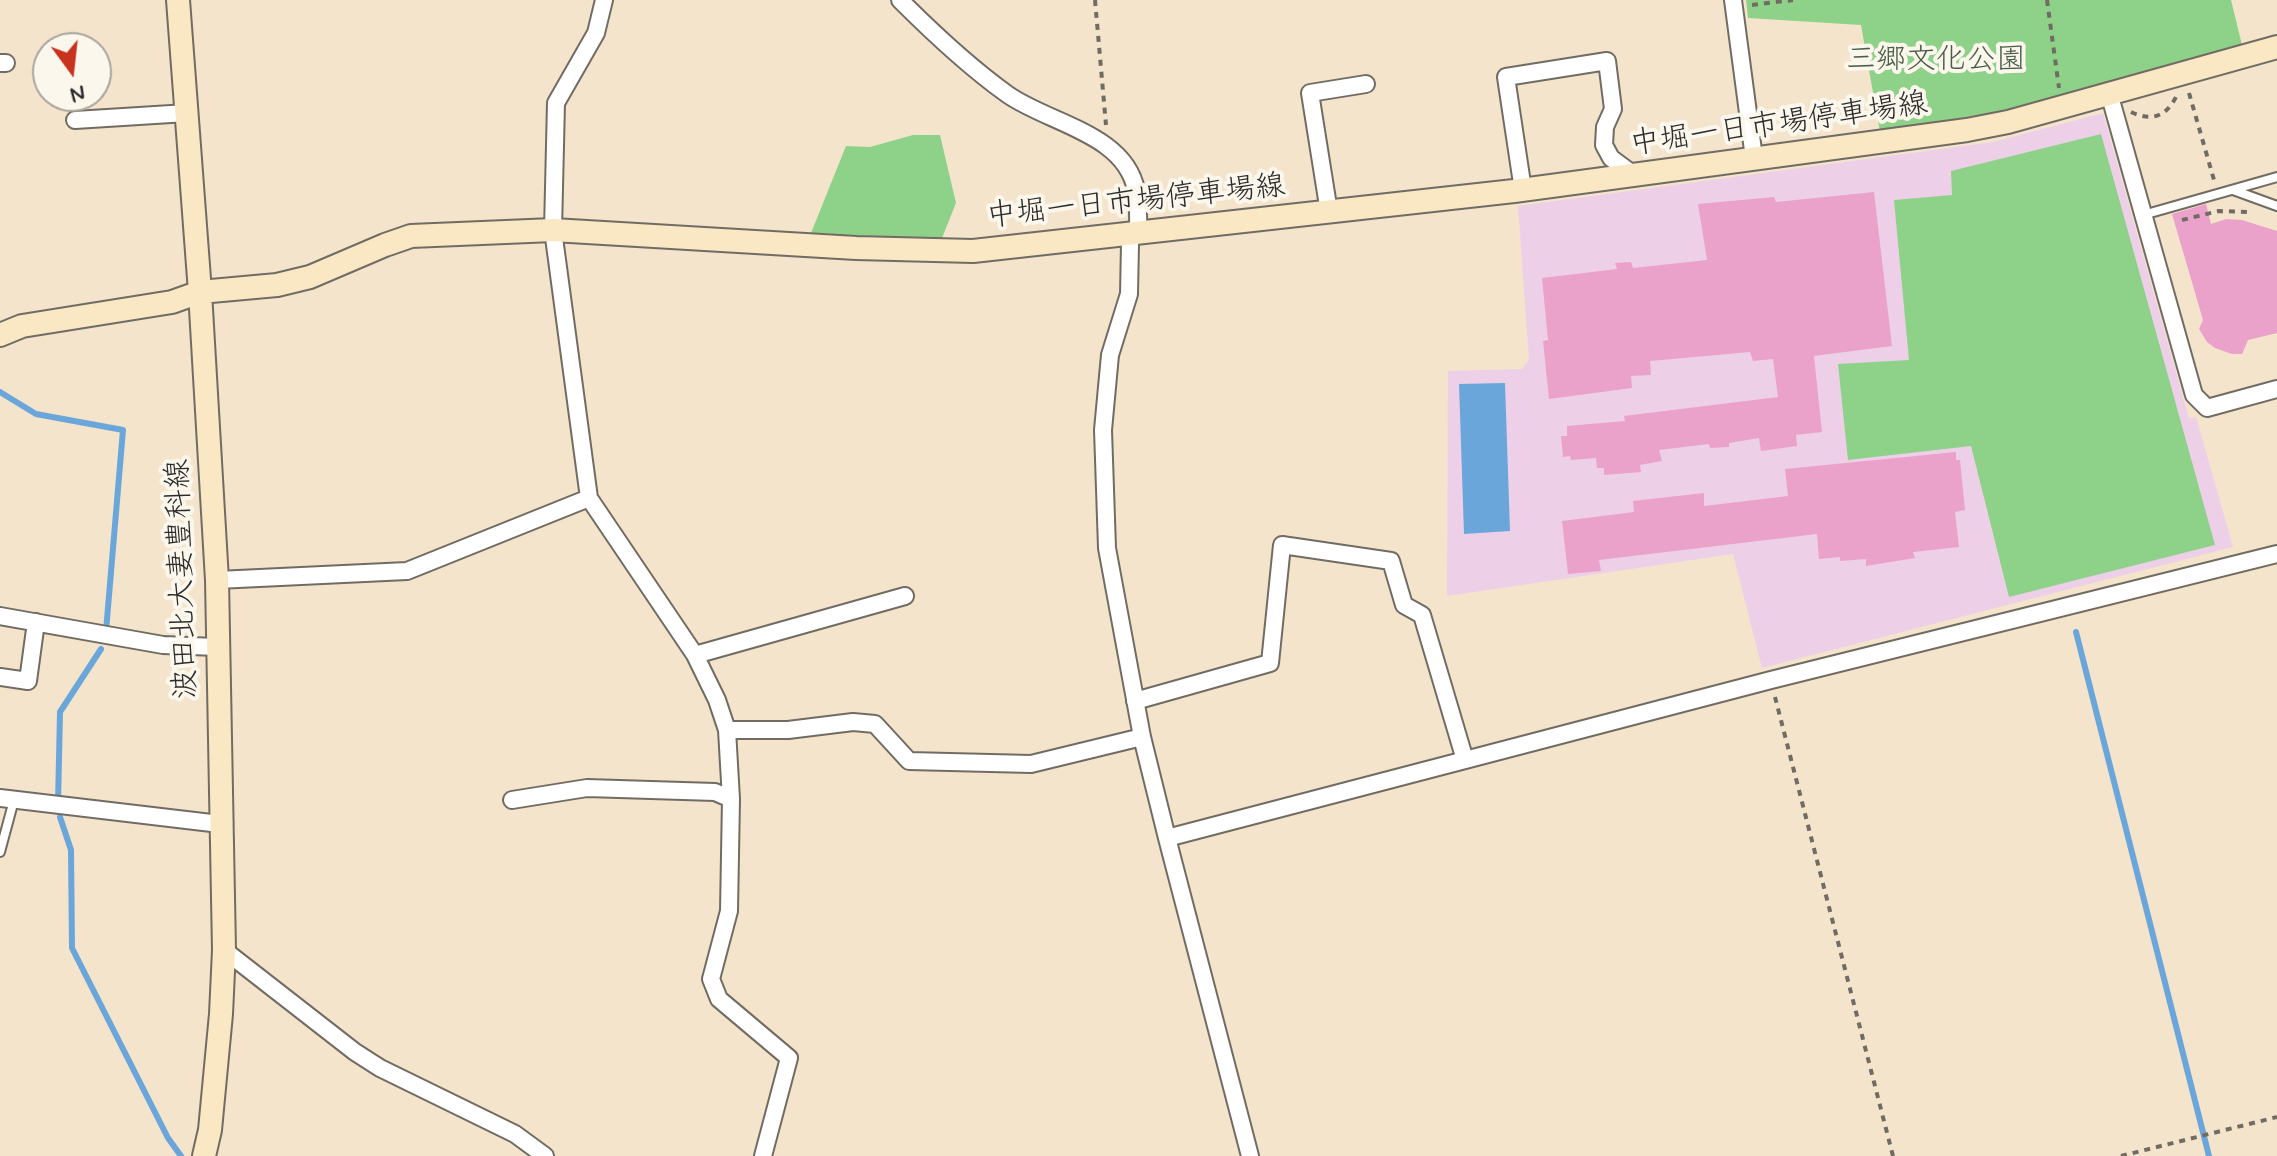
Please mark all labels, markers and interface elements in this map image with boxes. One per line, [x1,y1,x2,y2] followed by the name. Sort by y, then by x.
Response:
[32,32,112,112] north arrow
[1846,44,2026,80] park label: 三郷文化公園
[67,78,88,109] text: N
[1628,87,1930,165] street label: 中堀一日市場停車場線
[985,169,1287,237] street label: 中堀一日市場停車場線
[162,458,206,700] street label: 波田北大妻豊科線

